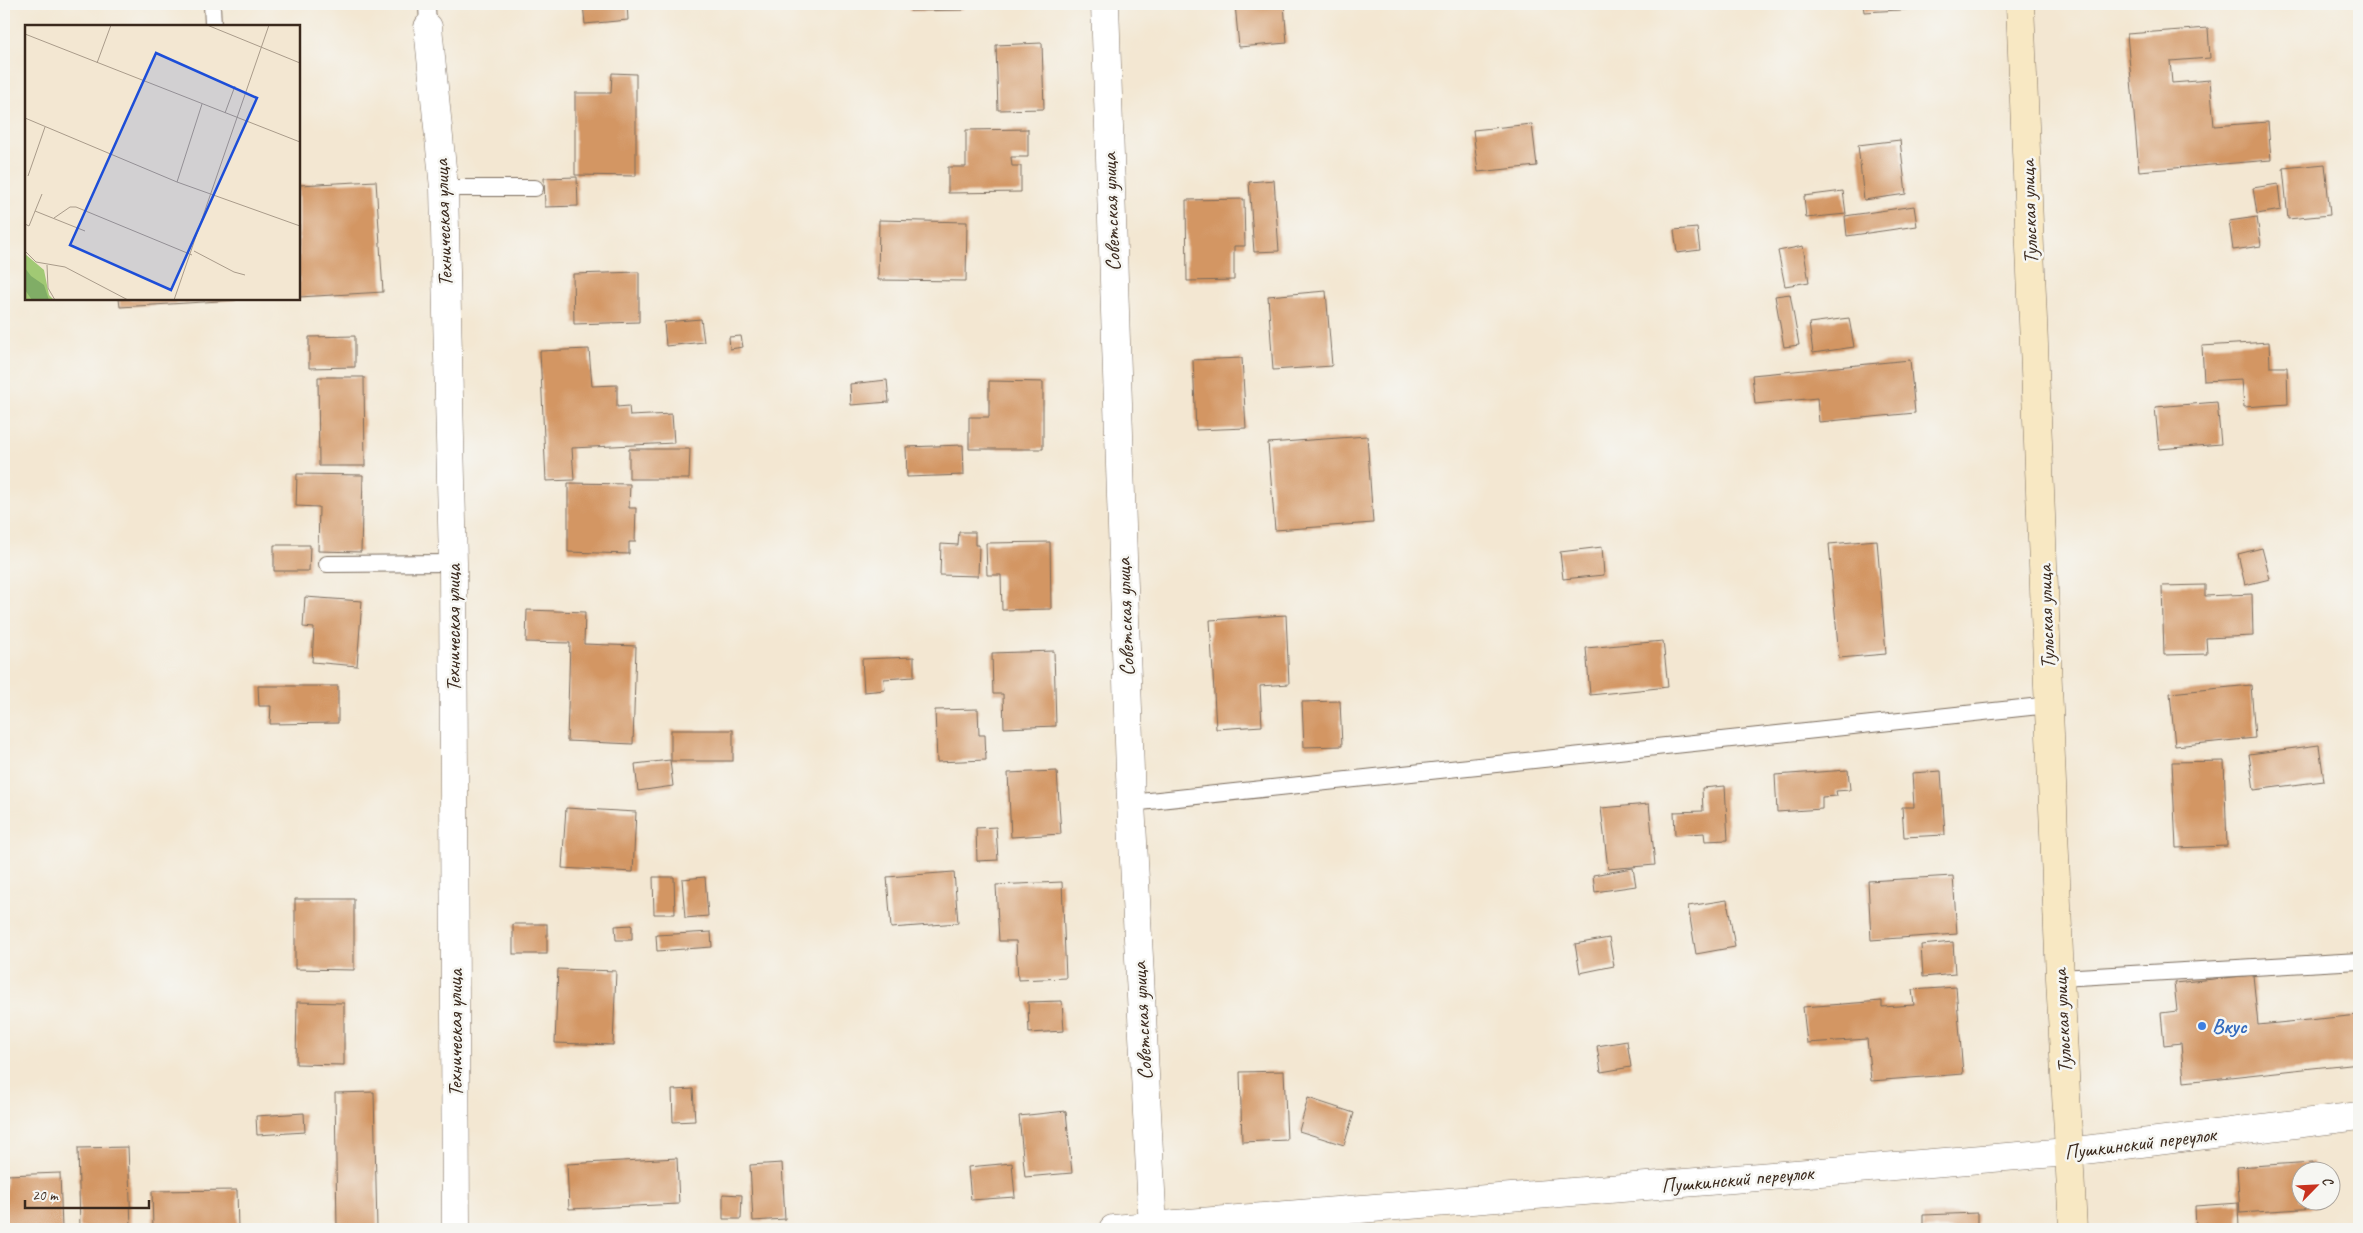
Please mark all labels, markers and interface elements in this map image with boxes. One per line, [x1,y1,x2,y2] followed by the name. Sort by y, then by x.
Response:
[25,25,300,300] inset map
[1096,151,1126,272] street label: Советская улица
[428,157,458,287] street label: Техническая улица
[2014,157,2044,265] street label: Тульская улица
[1110,556,1140,677] street label: Советская улица
[2031,562,2061,670] street label: Тульская улица
[440,563,466,692] street label: Техническая улица
[1126,959,1158,1081] street label: Советская улица
[2046,966,2078,1074] street label: Тульская улица
[442,968,468,1097] street label: Техническая улица
[2212,1013,2247,1039] place label: Вкус
[2196,1020,2208,1032] marker: Вкус
[2063,1121,2220,1165] street label: Пушкинский переулок
[1660,1159,1816,1199] street label: Пушкинский переулок
[2290,1160,2340,1210] north arrow
[2318,1174,2337,1189] text: С
[25,1178,149,1210] scale bar
[32,1186,59,1205] text: 20 m

